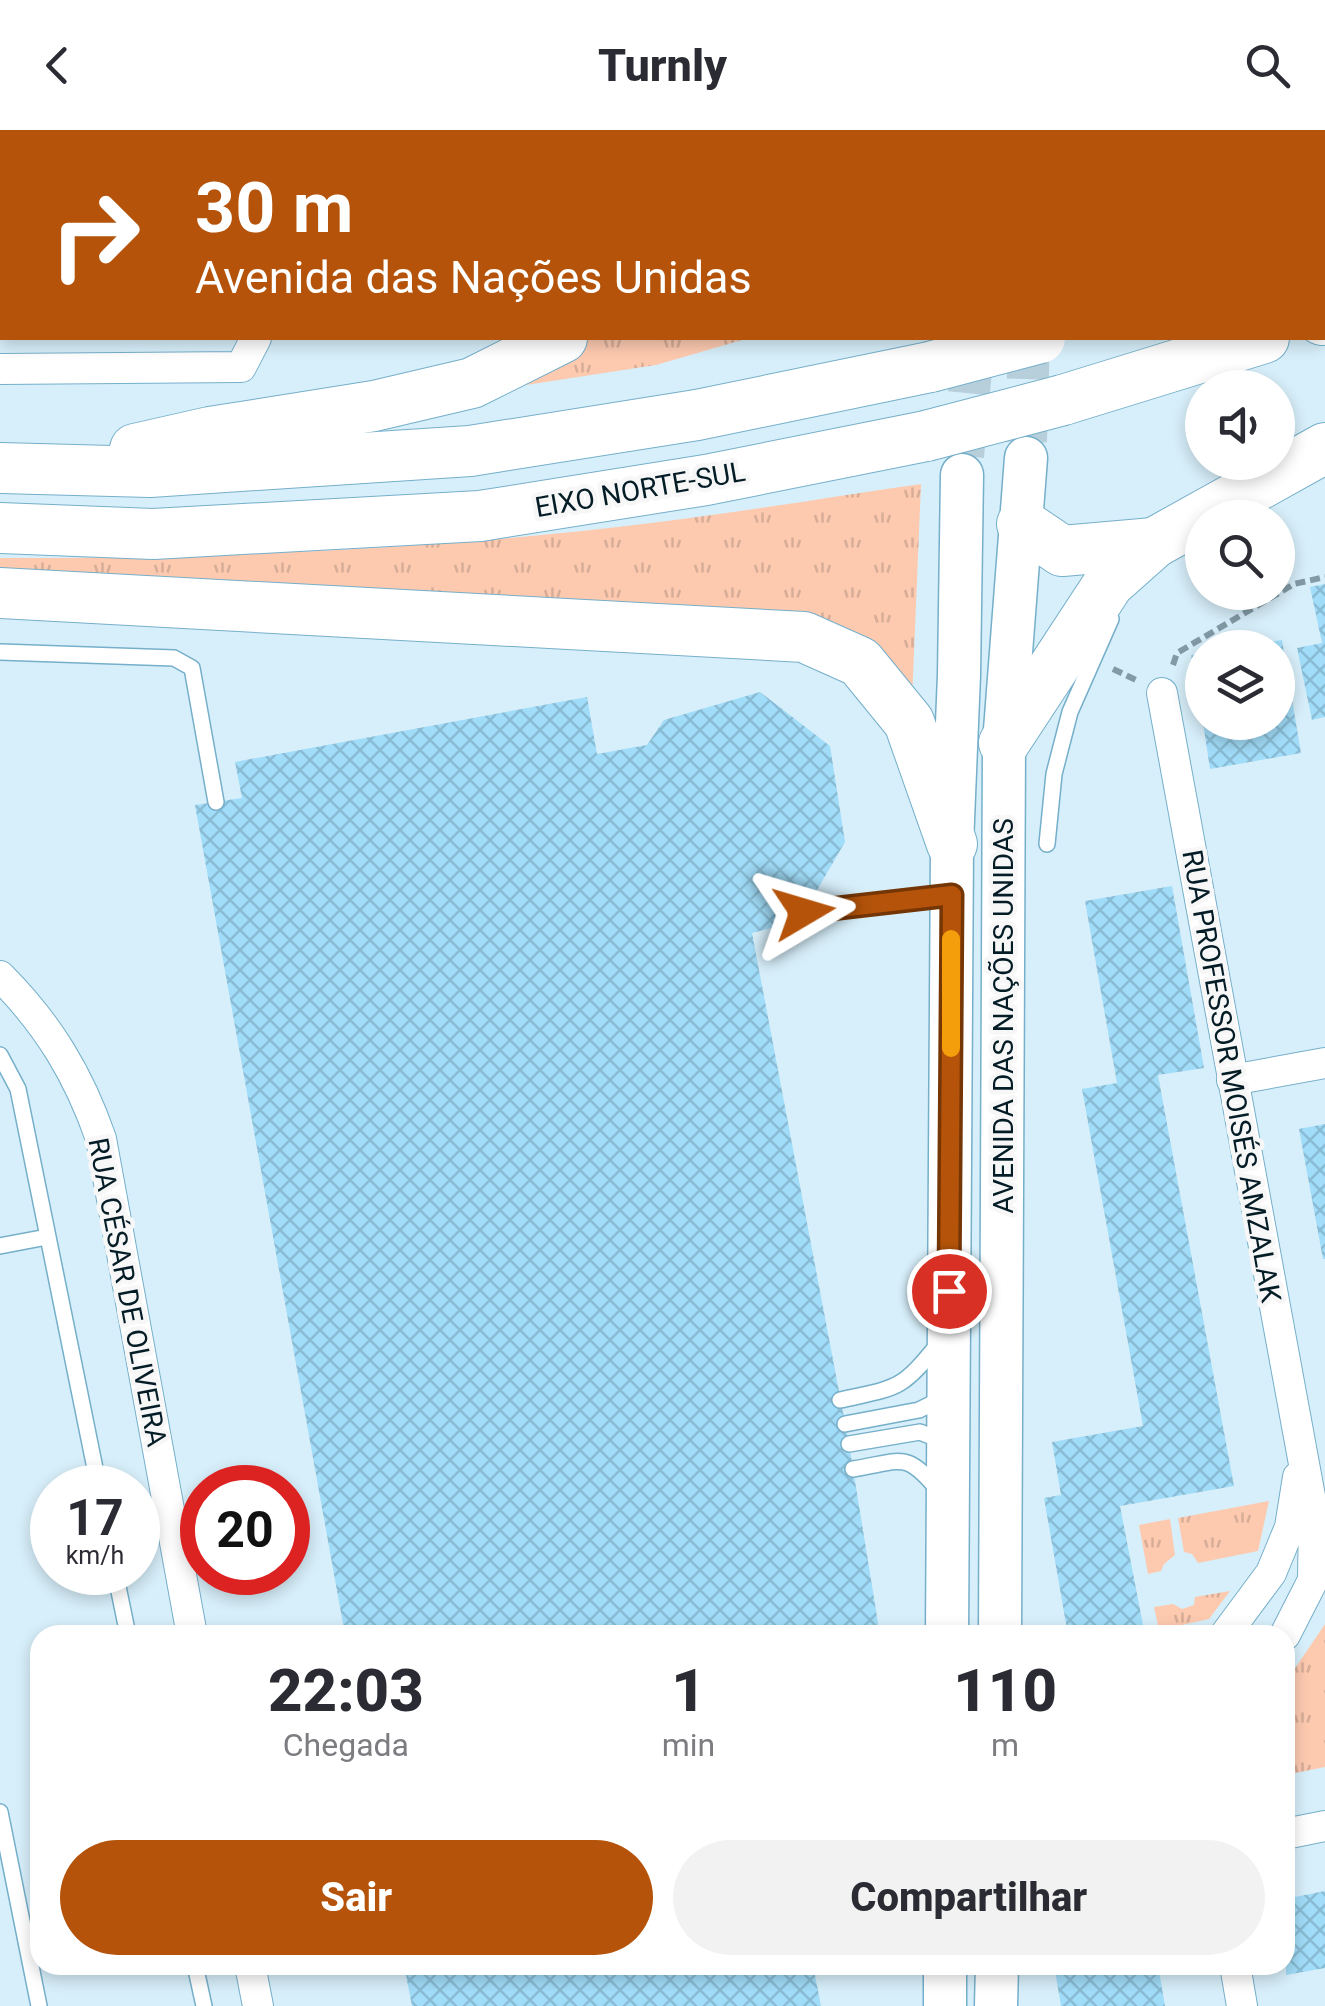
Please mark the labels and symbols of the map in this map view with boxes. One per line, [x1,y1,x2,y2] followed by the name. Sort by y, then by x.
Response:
[532,455,748,524] street label: EIXO NORTE-SUL
[987,818,1020,1214] street label: AVENIDA DAS NAÇÕES UNIDAS
[1175,847,1288,1305] street label: RUA PROFESSOR MOISÉS AMZALAK
[752,860,856,964] position arrow
[81,1135,174,1449] street label: RUA CÉSAR DE OLIVEIRA
[907,1249,992,1334] pin
[180,1465,310,1595] speed limit sign: 20

